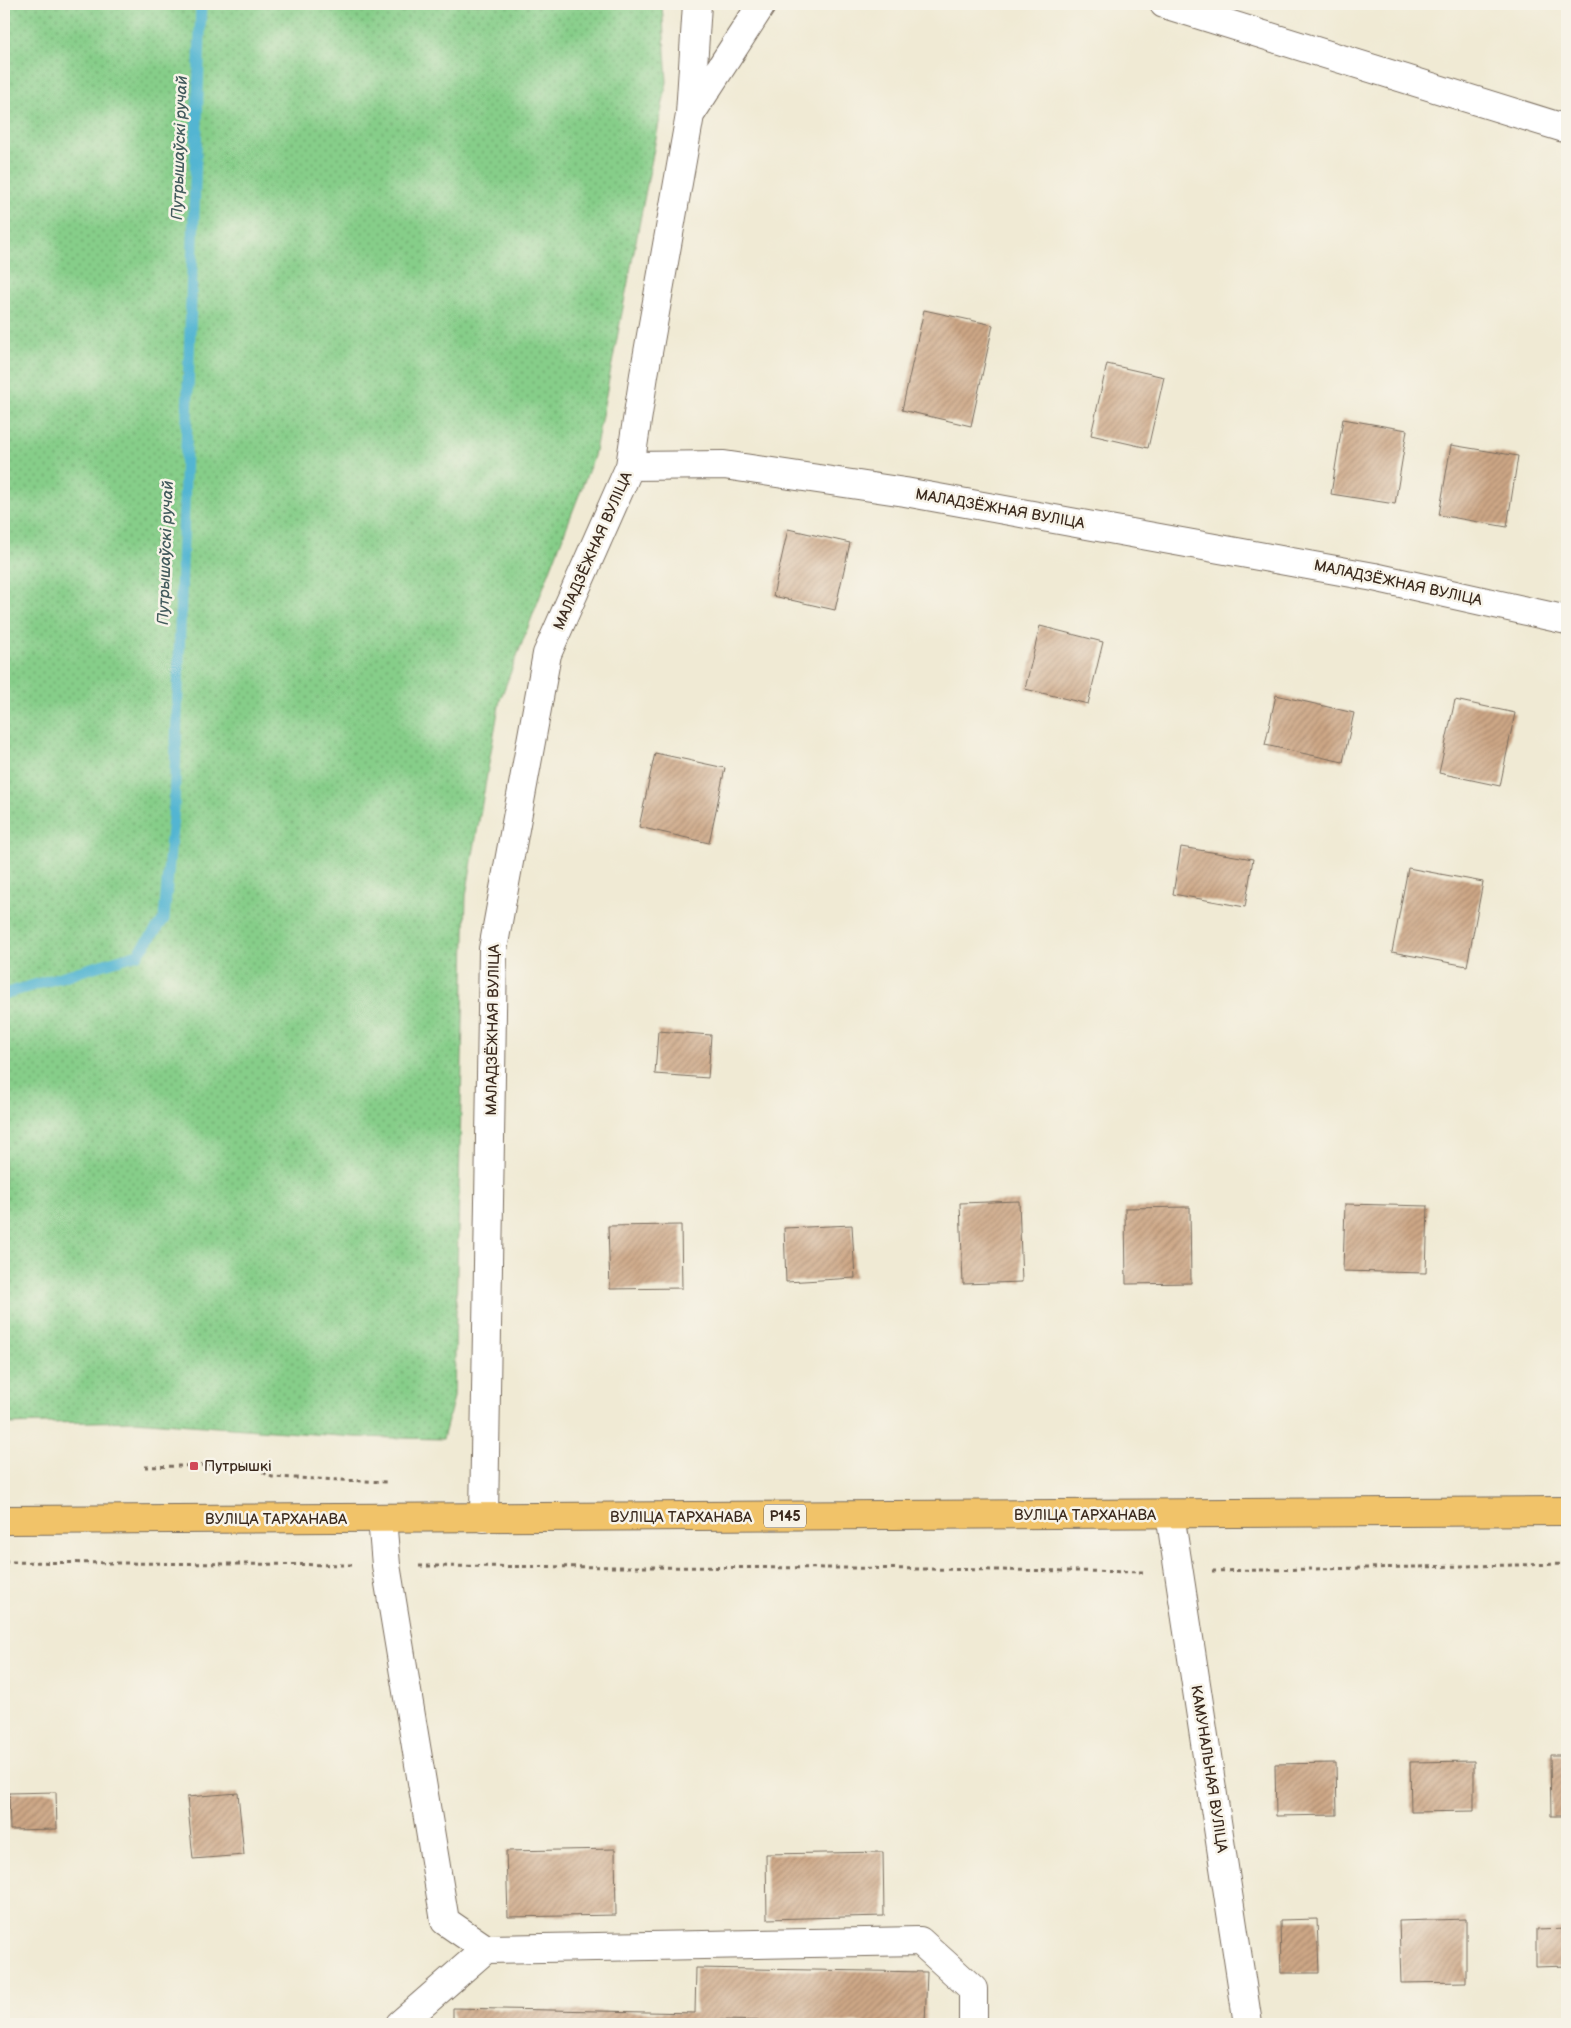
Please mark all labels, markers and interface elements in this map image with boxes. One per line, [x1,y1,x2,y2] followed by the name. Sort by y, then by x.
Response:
[168,76,192,220] water label: Путрышаўскі ручай
[549,468,637,633] street label: МАЛАДЗЁЖНАЯ ВУЛІЦА
[154,481,178,625] water label: Путрышаўскі ручай
[914,485,1087,533] street label: МАЛАДЗЁЖНАЯ ВУЛІЦА
[1312,556,1485,610] street label: МАЛАДЗЁЖНАЯ ВУЛІЦА
[482,943,504,1116] street label: МАЛАДЗЁЖНАЯ ВУЛІЦА
[204,1457,272,1476] place label: Путрышкі
[188,1460,200,1472] marker: Путрышкі
[764,1504,806,1528] road number: Р145
[1014,1506,1157,1525] street label: ВУЛІЦА ТАРХАНАВА
[610,1508,753,1527] street label: ВУЛІЦА ТАРХАНАВА
[205,1510,348,1529] street label: ВУЛІЦА ТАРХАНАВА
[1186,1684,1232,1855] street label: КАМУНАЛЬНАЯ ВУЛІЦА

